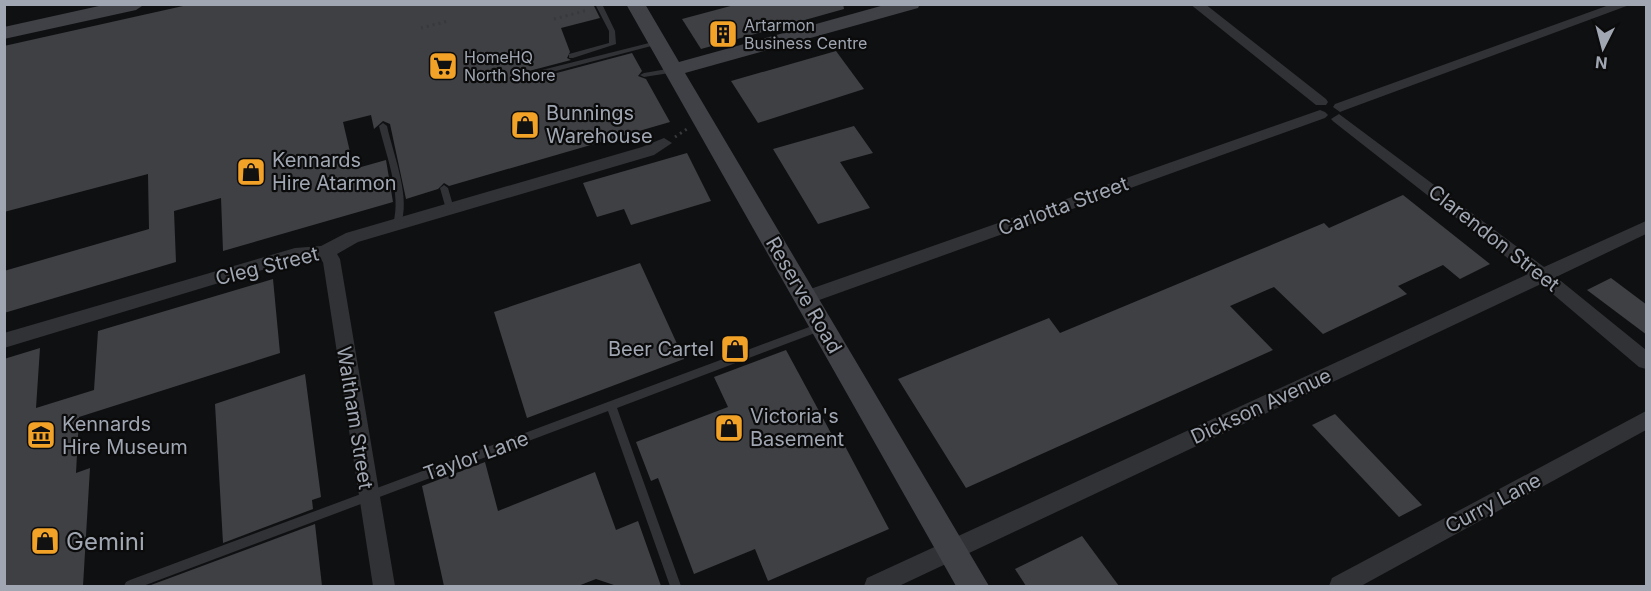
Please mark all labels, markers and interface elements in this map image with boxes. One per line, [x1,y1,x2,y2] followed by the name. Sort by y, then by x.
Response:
[744,15,867,53] place label: Artarmon Business Centre
[707,18,739,50] building icon: Artarmon Business Centre
[1573,18,1633,78] north arrow
[464,47,556,85] place label: HomeHQ North Shore
[427,50,459,82] supermarket icon: HomeHQ North Shore
[1594,52,1609,74] text: N
[546,101,653,148] place label: Bunnings Warehouse
[509,109,541,141] shop icon: Bunnings Warehouse
[272,148,397,195] place label: Kennards Hire Atarmon
[235,156,267,188] shop icon: Kennards Hire Atarmon
[995,171,1132,241] street label: Carlotta Street
[1424,179,1565,297] street label: Clarendon Street
[761,232,847,358] street label: Reserve Road
[213,241,321,290] street label: Cleg Street
[719,333,751,365] shop icon: Beer Cartel
[608,337,714,361] place label: Beer Cartel
[332,345,378,492] street label: Waltham Street
[1187,363,1335,449] street label: Dickson Avenue
[750,404,845,451] place label: Victoria's Basement
[62,412,188,459] place label: Kennards Hire Museum
[713,412,745,444] shop icon: Victoria's Basement
[25,419,57,451] museum icon: Kennards Hire Museum
[420,426,532,486] street label: Taylor Lane
[1441,468,1545,538] street label: Curry Lane
[29,525,61,557] shop icon: Gemini
[66,527,145,556] place label: Gemini

